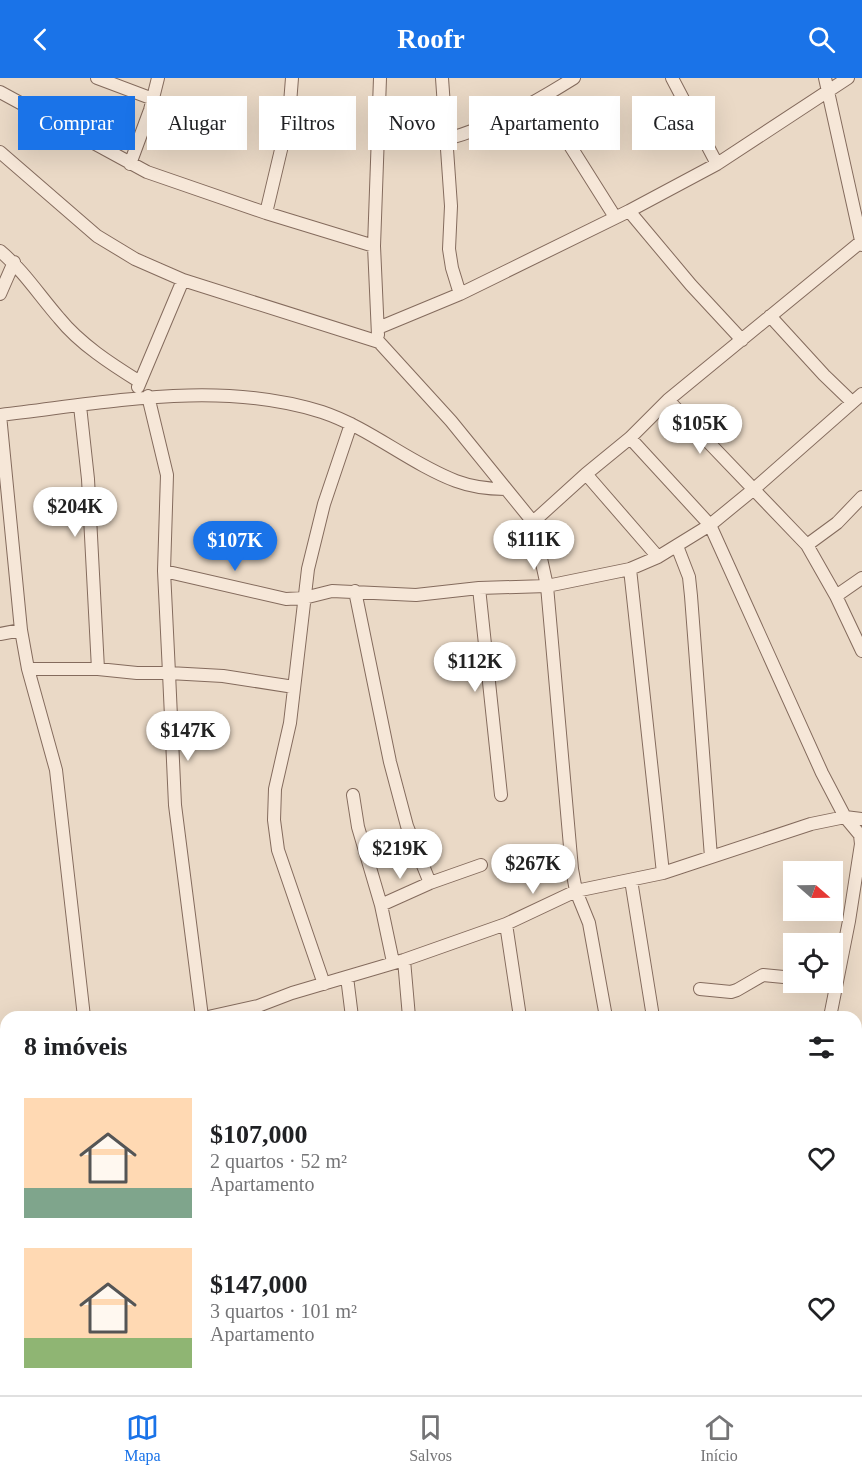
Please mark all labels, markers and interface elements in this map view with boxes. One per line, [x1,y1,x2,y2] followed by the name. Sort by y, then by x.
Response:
[24,23,57,56] icon: back
[805,23,838,56] icon: search
[397,24,465,54] text: Roofr
[18,96,135,150] chip: Comprar
[147,96,247,150] chip: Alugar
[259,96,356,150] chip: Filtros
[368,96,457,150] chip: Novo
[469,96,620,150] chip: Apartamento
[632,96,715,150] chip: Casa
[658,404,742,455] pin: $105K
[672,412,728,434] text: $105K
[33,487,117,538] pin: $204K
[47,495,103,517] text: $204K
[492,520,576,571] pin: $111K
[193,521,277,572] pin: $107K
[507,528,561,550] text: $111K
[207,529,263,551] text: $107K
[433,642,517,693] pin: $112K
[448,650,502,672] text: $112K
[146,711,230,762] pin: $147K
[160,719,216,741] text: $147K
[358,829,442,880] pin: $219K
[372,837,428,859] text: $219K
[491,844,575,895] pin: $267K
[505,852,561,874] text: $267K
[783,861,843,921] north arrow
[783,861,843,993] map controls
[783,933,843,993] button: locate
[805,1031,838,1064] icon: filters
[24,1032,127,1061] text: 8 imóveis
[210,1120,308,1149] text: $107,000
[72,1122,144,1194] icon: home
[805,1142,838,1175] icon: heart
[210,1150,347,1172] text: 2 quartos · 52 m²
[210,1173,314,1195] text: Apartamento
[210,1270,308,1299] text: $147,000
[72,1272,144,1344] icon: home
[805,1292,838,1325] icon: heart
[210,1300,357,1322] text: 3 quartos · 101 m²
[210,1323,314,1345] text: Apartamento
[124,1411,161,1465] tab: Mapa
[409,1411,452,1465] tab: Salvos
[700,1411,738,1465] tab: Início

